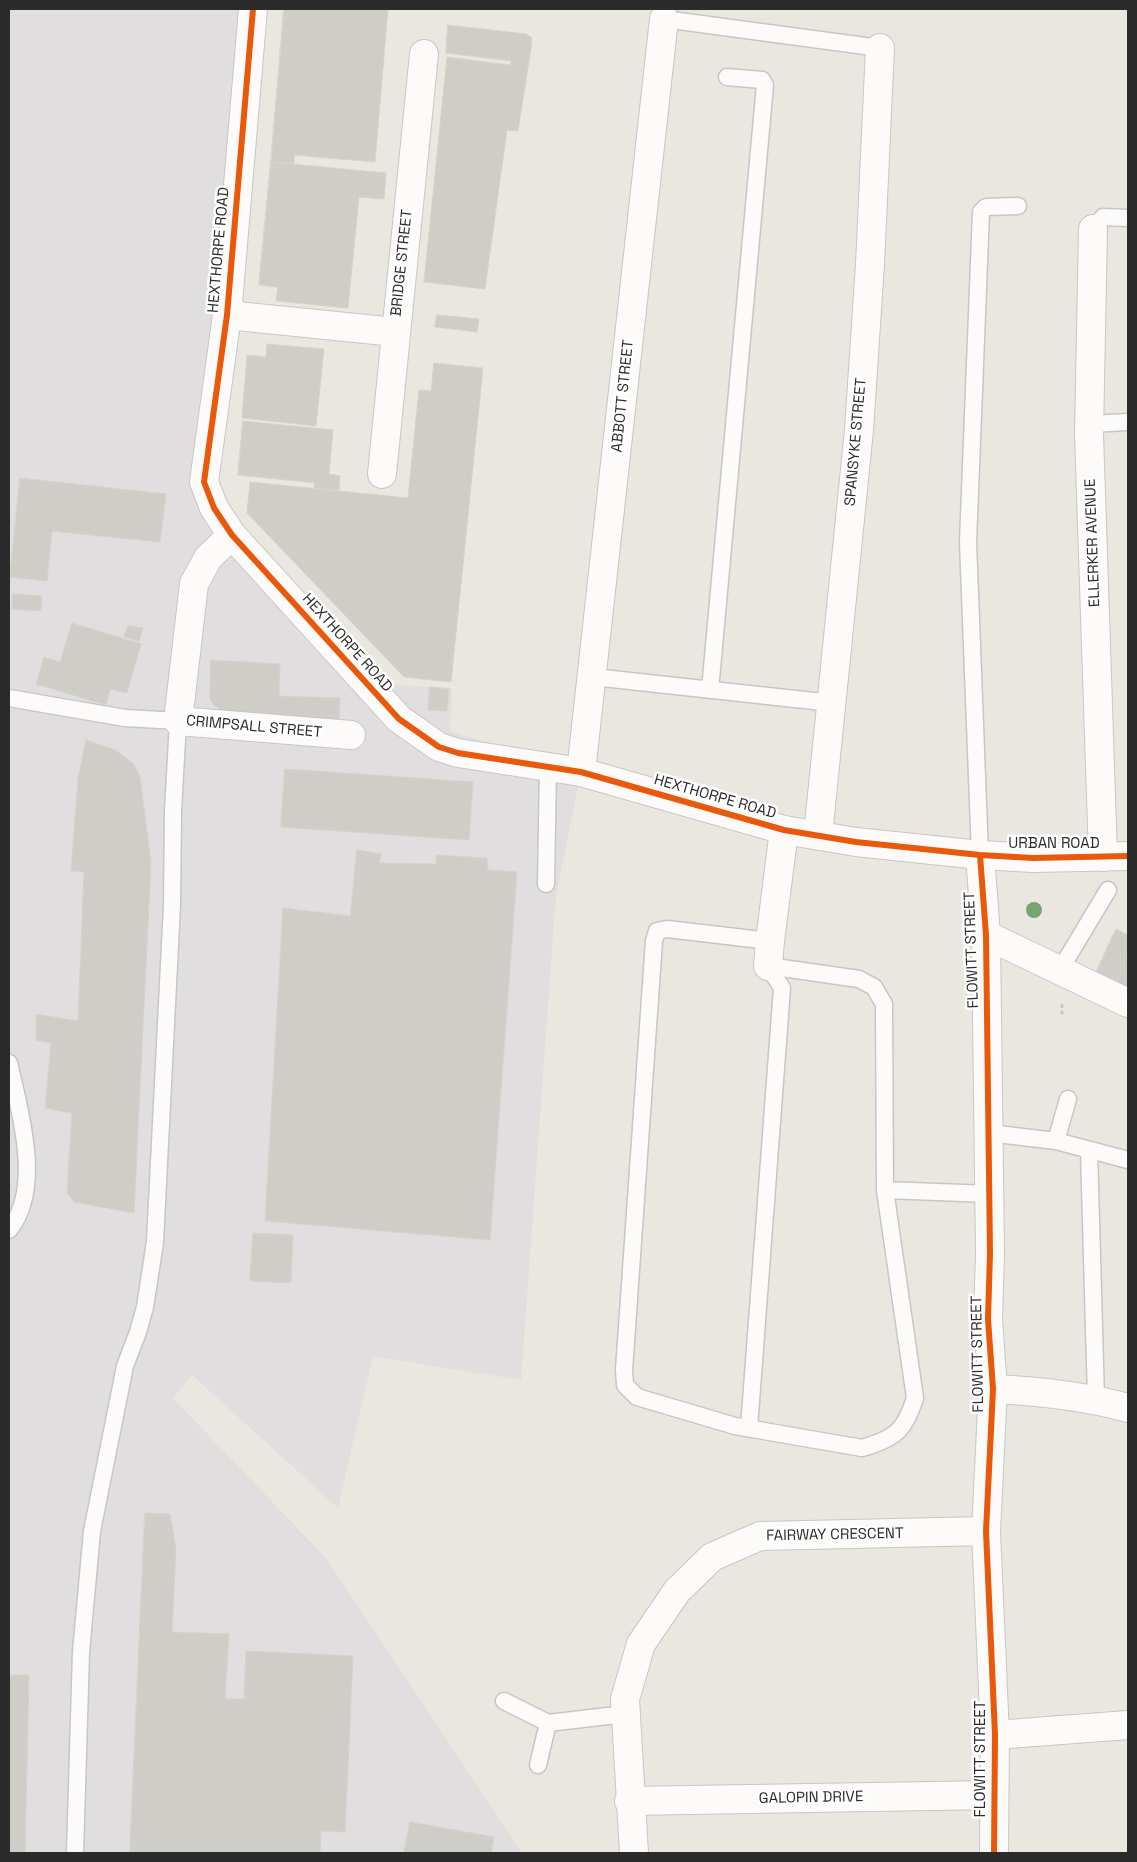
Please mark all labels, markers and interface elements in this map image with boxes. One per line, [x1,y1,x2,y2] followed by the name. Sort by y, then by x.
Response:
[205,186,233,314] street label: HEXTHORPE ROAD
[387,208,417,318] street label: BRIDGE STREET
[608,339,638,453] street label: ABBOTT STREET
[841,377,871,507] street label: SPANSYKE STREET
[1082,479,1104,607] street label: ELLERKER AVENUE
[298,590,396,696] street label: HEXTHORPE ROAD
[185,712,323,742] street label: CRIMPSALL STREET
[652,771,778,823] street label: HEXTHORPE ROAD
[1008,835,1100,853] street label: URBAN ROAD
[961,891,983,1009] street label: FLOWITT STREET
[968,1295,988,1413] street label: FLOWITT STREET
[766,1525,904,1545] street label: FAIRWAY CRESCENT
[972,1701,990,1817] street label: FLOWITT STREET
[759,1788,863,1808] street label: GALOPIN DRIVE

